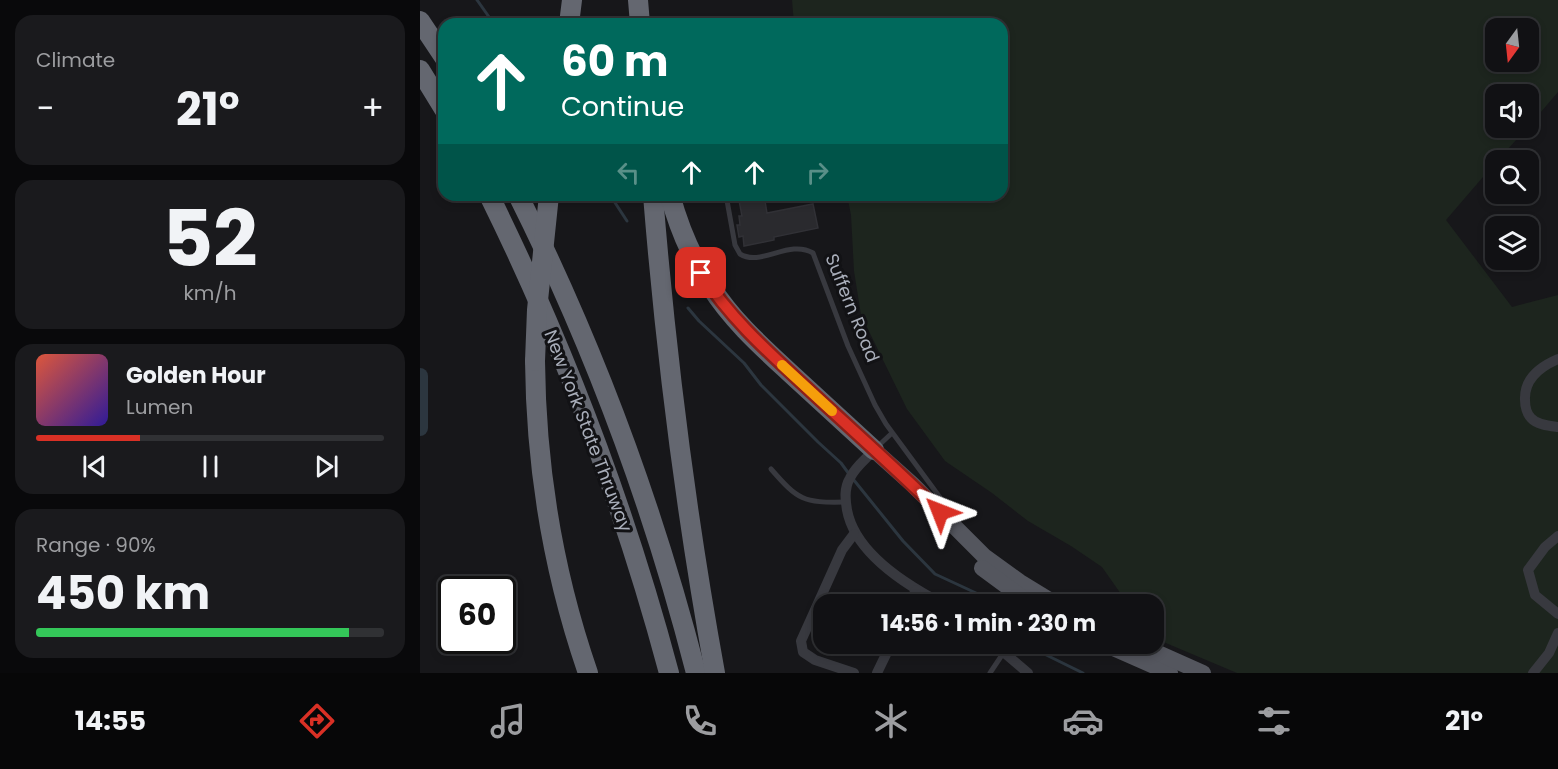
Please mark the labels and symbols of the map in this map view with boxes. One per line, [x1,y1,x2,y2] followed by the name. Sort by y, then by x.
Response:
[1485,18,1539,72] north arrow
[675,247,726,298] pin
[819,250,886,366] street label: Suffern Road
[538,326,639,535] street label: New York State Thruway
[908,480,972,544] position arrow
[438,576,516,654] speed limit sign: 60

